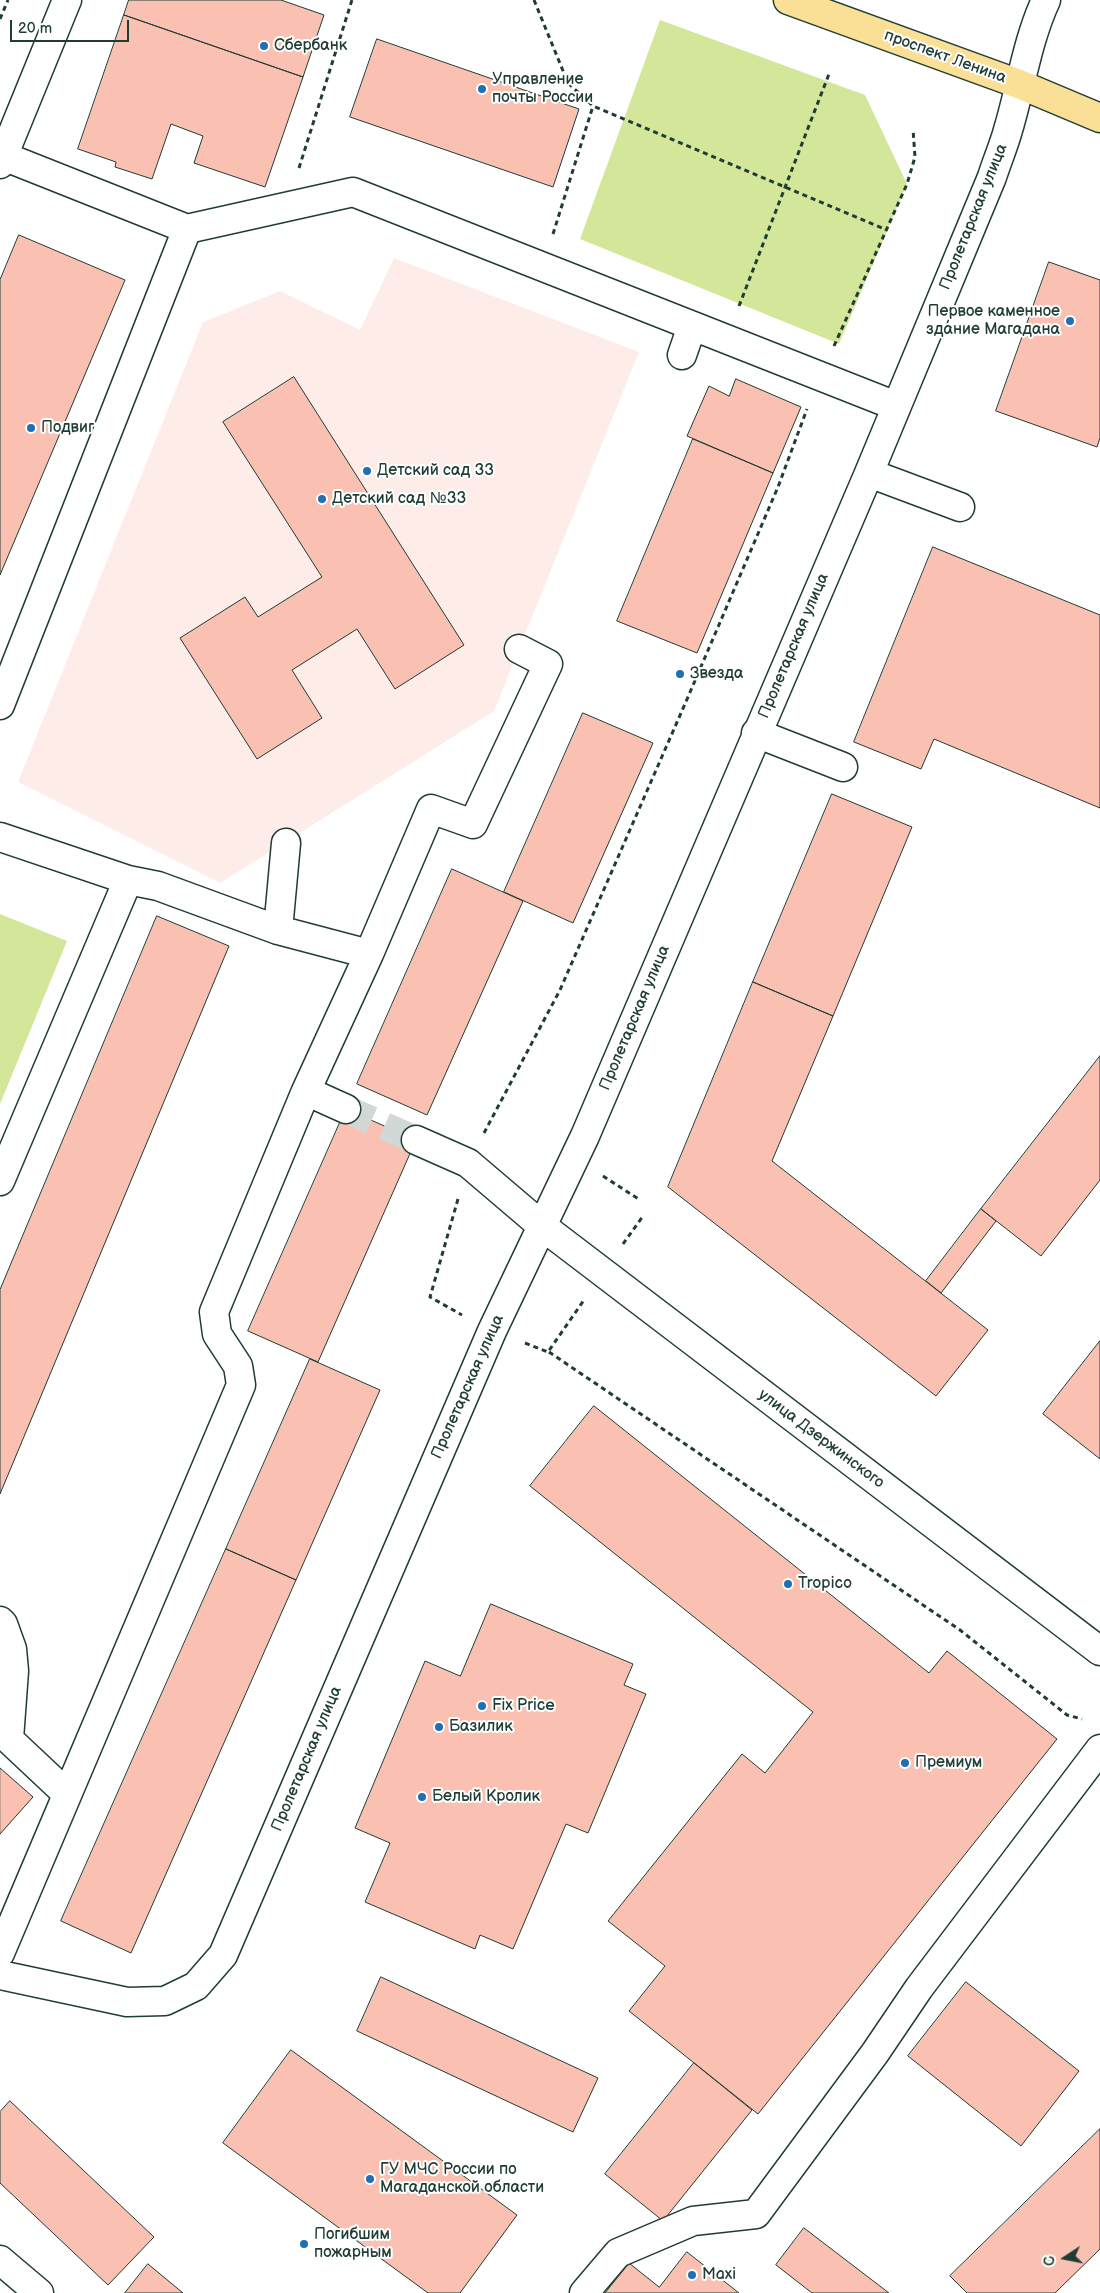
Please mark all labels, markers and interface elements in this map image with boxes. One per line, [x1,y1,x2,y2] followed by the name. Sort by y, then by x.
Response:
[12,10,131,42] scale bar
[18,19,52,38] text: 20 m
[881,26,1009,88] street label: проспект Ленина
[274,36,347,56] place label: Сбербанк
[258,40,270,52] marker: Сбербанк
[492,70,593,108] place label: Управление почты России
[476,83,488,95] marker: Управление почты России
[936,141,1012,293] street label: Пролетарская улица
[926,302,1060,340] place label: Первое каменное здание Магадана
[1064,315,1076,327] marker: Первое каменное здание Магадана
[41,418,94,438] place label: Подвиг
[25,422,37,434] marker: Подвиг
[377,461,494,481] place label: Детский сад 33
[361,465,373,477] marker: Детский сад 33
[332,489,466,509] place label: Детский сад №33
[316,493,328,505] marker: Детский сад №33
[755,571,833,721] street label: Пролетарская улица
[690,664,744,684] place label: Звезда
[674,668,686,680] marker: Звезда
[596,943,674,1093] street label: Пролетарская улица
[428,1312,508,1462] street label: Пролетарская улица
[754,1385,888,1493] street label: улица Дзержинского
[798,1574,852,1594] place label: Tropico
[782,1578,794,1590] marker: Tropico
[268,1684,346,1834] street label: Пролетарская улица
[492,1696,555,1716] place label: Fix Price
[476,1700,488,1712] marker: Fix Price
[449,1717,513,1737] place label: Базилик
[433,1721,445,1733] marker: Базилик
[915,1753,982,1773] place label: Премиум
[899,1757,911,1769] marker: Премиум
[432,1787,540,1807] place label: Белый Кролик
[416,1791,428,1803] marker: Белый Кролик
[380,2160,544,2198] place label: ГУ МЧС России по Магаданской области
[364,2173,376,2185] marker: ГУ МЧС России по Магаданской области
[314,2225,392,2263] place label: Погибшим пожарным
[1040,2233,1090,2283] north arrow
[298,2238,310,2250] marker: Погибшим пожарным
[1041,2255,1059,2267] text: С
[702,2265,736,2285] place label: Maxi
[686,2269,698,2281] marker: Maxi

